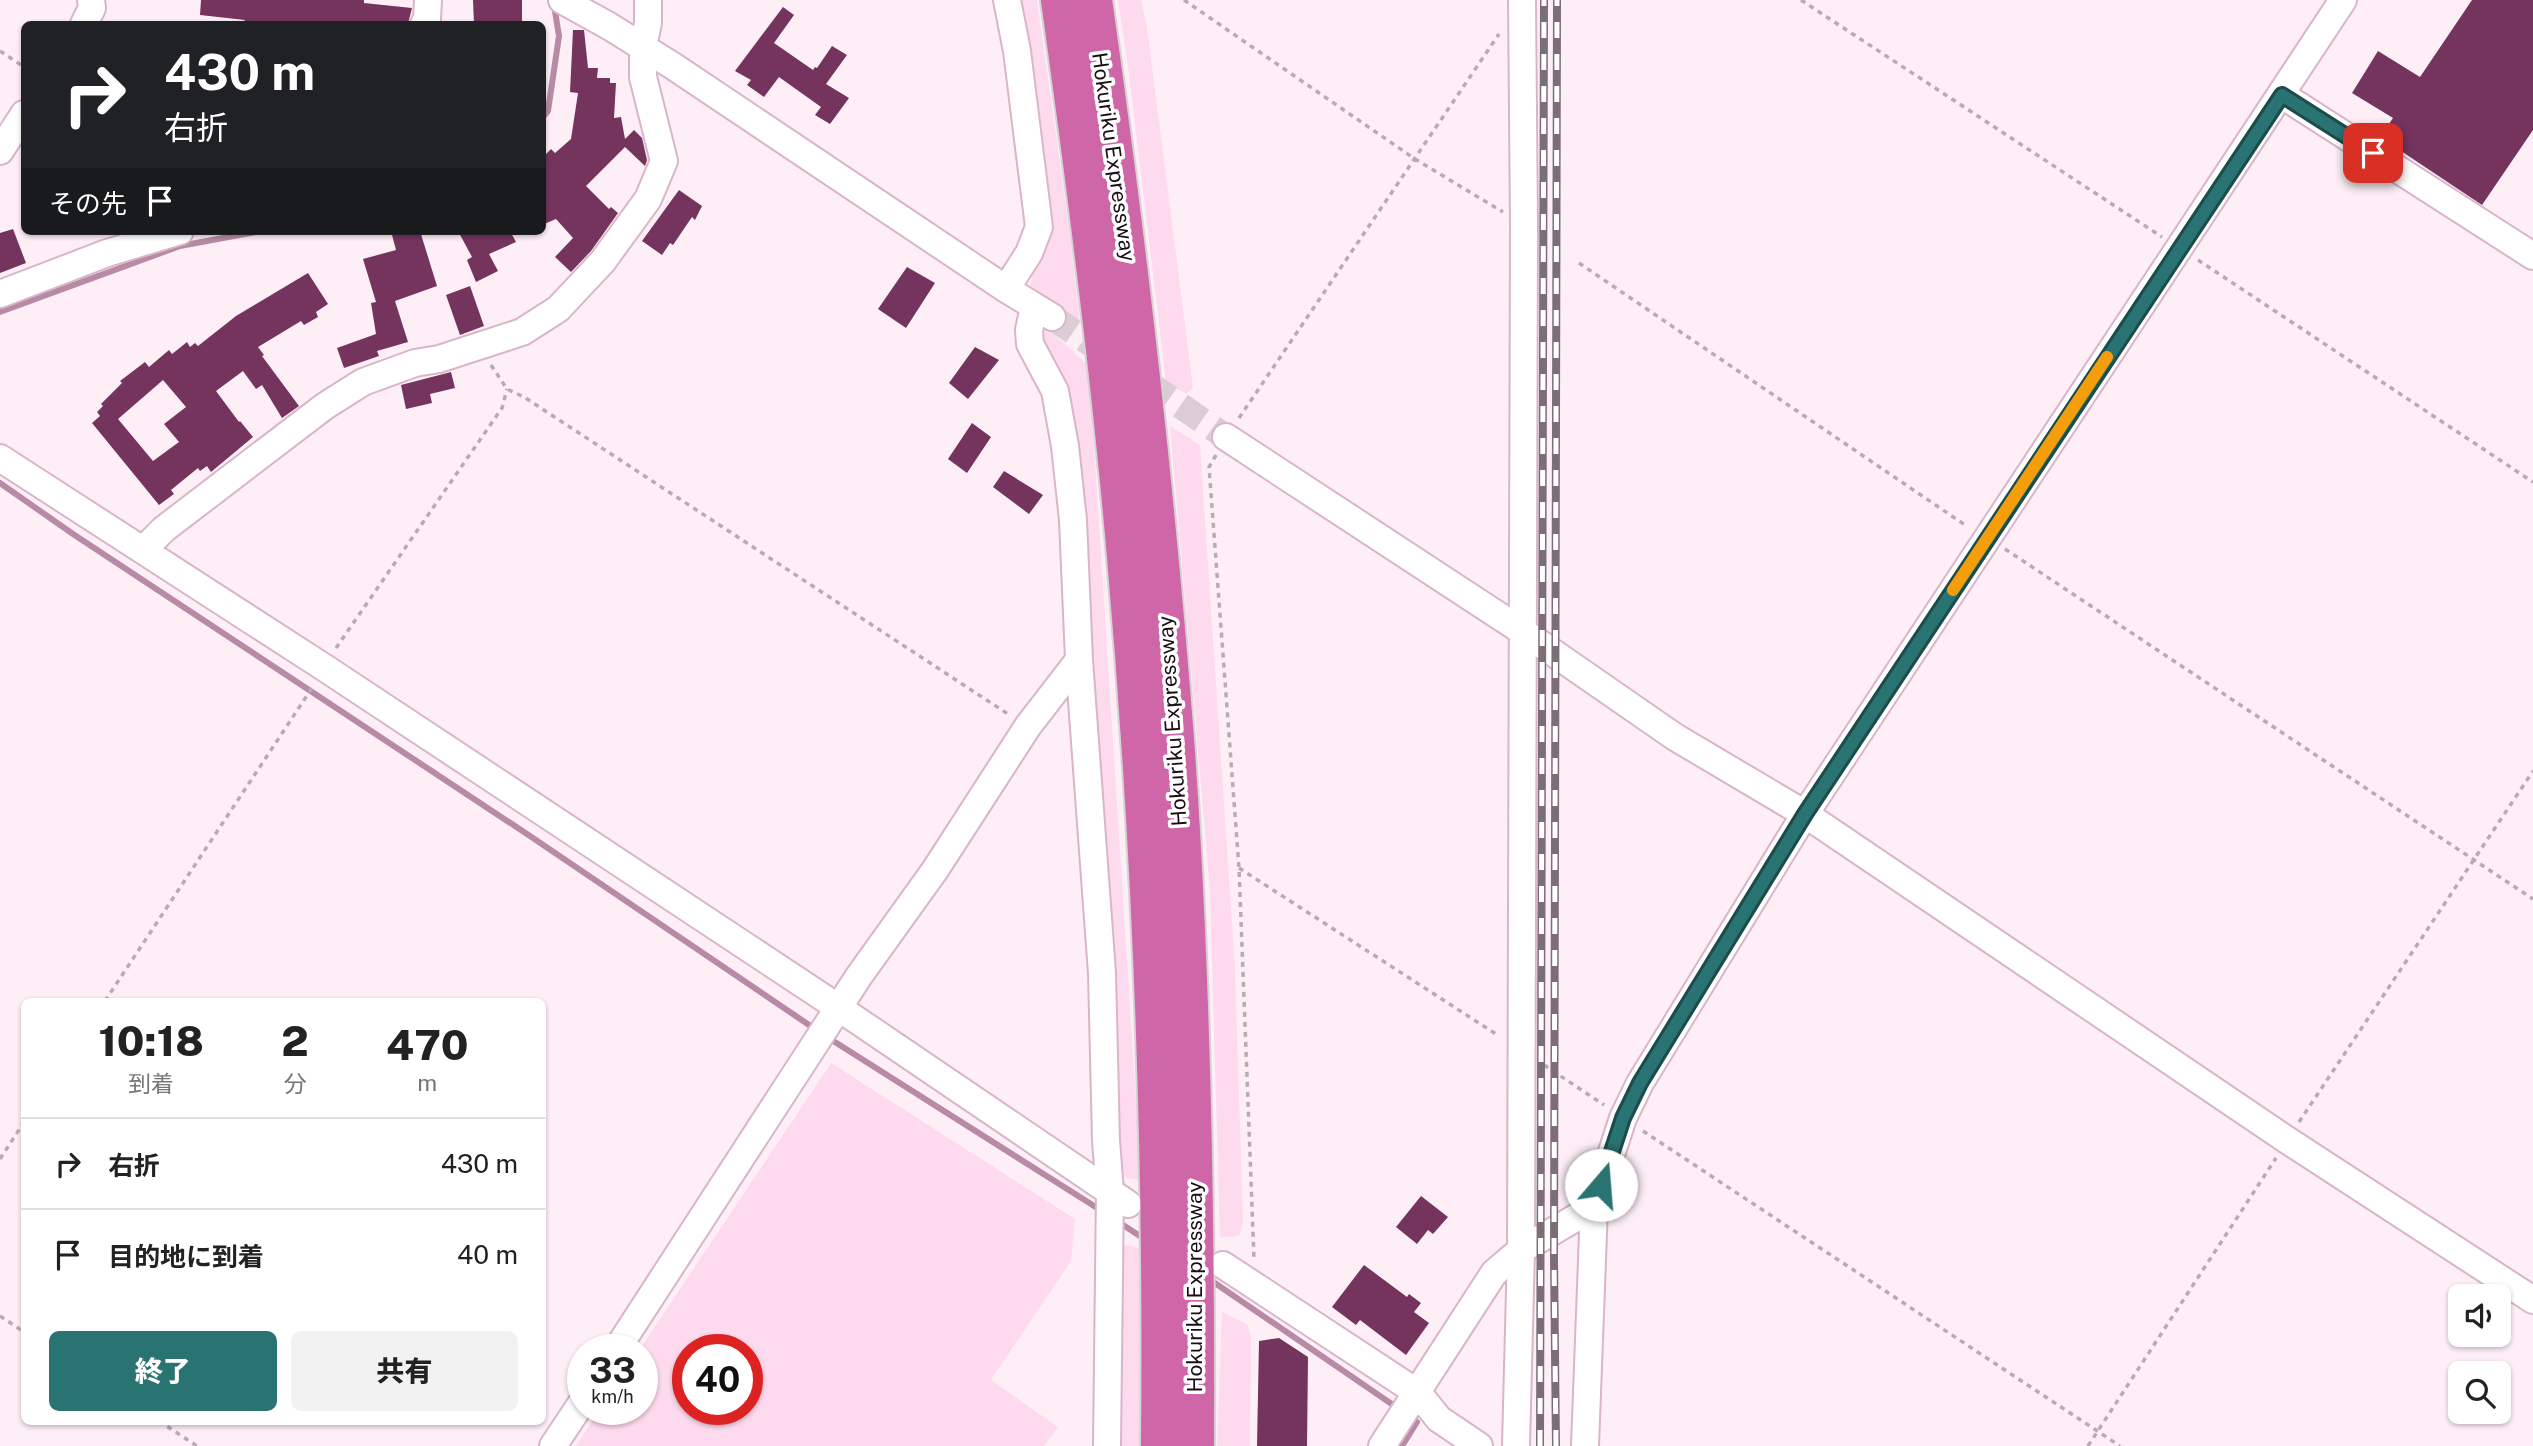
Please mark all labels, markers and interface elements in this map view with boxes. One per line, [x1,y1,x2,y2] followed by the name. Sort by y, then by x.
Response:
[164,43,315,101] text: 430 m
[49,49,140,140] icon: right
[1087,51,1141,263] street label: Hokuriku Expressway
[164,109,228,146] text: 右折
[2343,123,2403,183] pin
[2354,134,2392,172] icon: arrive
[141,182,179,220] icon: arrive
[49,188,127,219] text: その先
[1152,615,1192,827] street label: Hokuriku Expressway
[98,1016,204,1065] text: 10:18
[281,1016,309,1065] text: 2
[386,1020,469,1069] text: 470
[417,1069,437,1096] text: m
[128,1070,174,1097] text: 到着
[283,1070,306,1097] text: 分
[49,1145,87,1183] icon: right
[441,1148,518,1179] text: 430 m
[1564,1148,1638,1222] position arrow
[108,1150,160,1181] text: 右折
[1182,1182,1207,1392] street label: Hokuriku Expressway
[49,1236,87,1274] icon: arrive
[457,1239,518,1270] text: 40 m
[108,1241,264,1272] text: 目的地に到着
[2448,1284,2511,1424] map controls
[2448,1284,2511,1347] button: sound
[49,1331,277,1411] button: 終了
[291,1331,518,1411] button: 共有
[672,1334,763,1425] speed limit sign: 40
[589,1350,636,1391] text: 33
[2448,1361,2511,1424] button: search
[591,1386,634,1407] text: km/h

